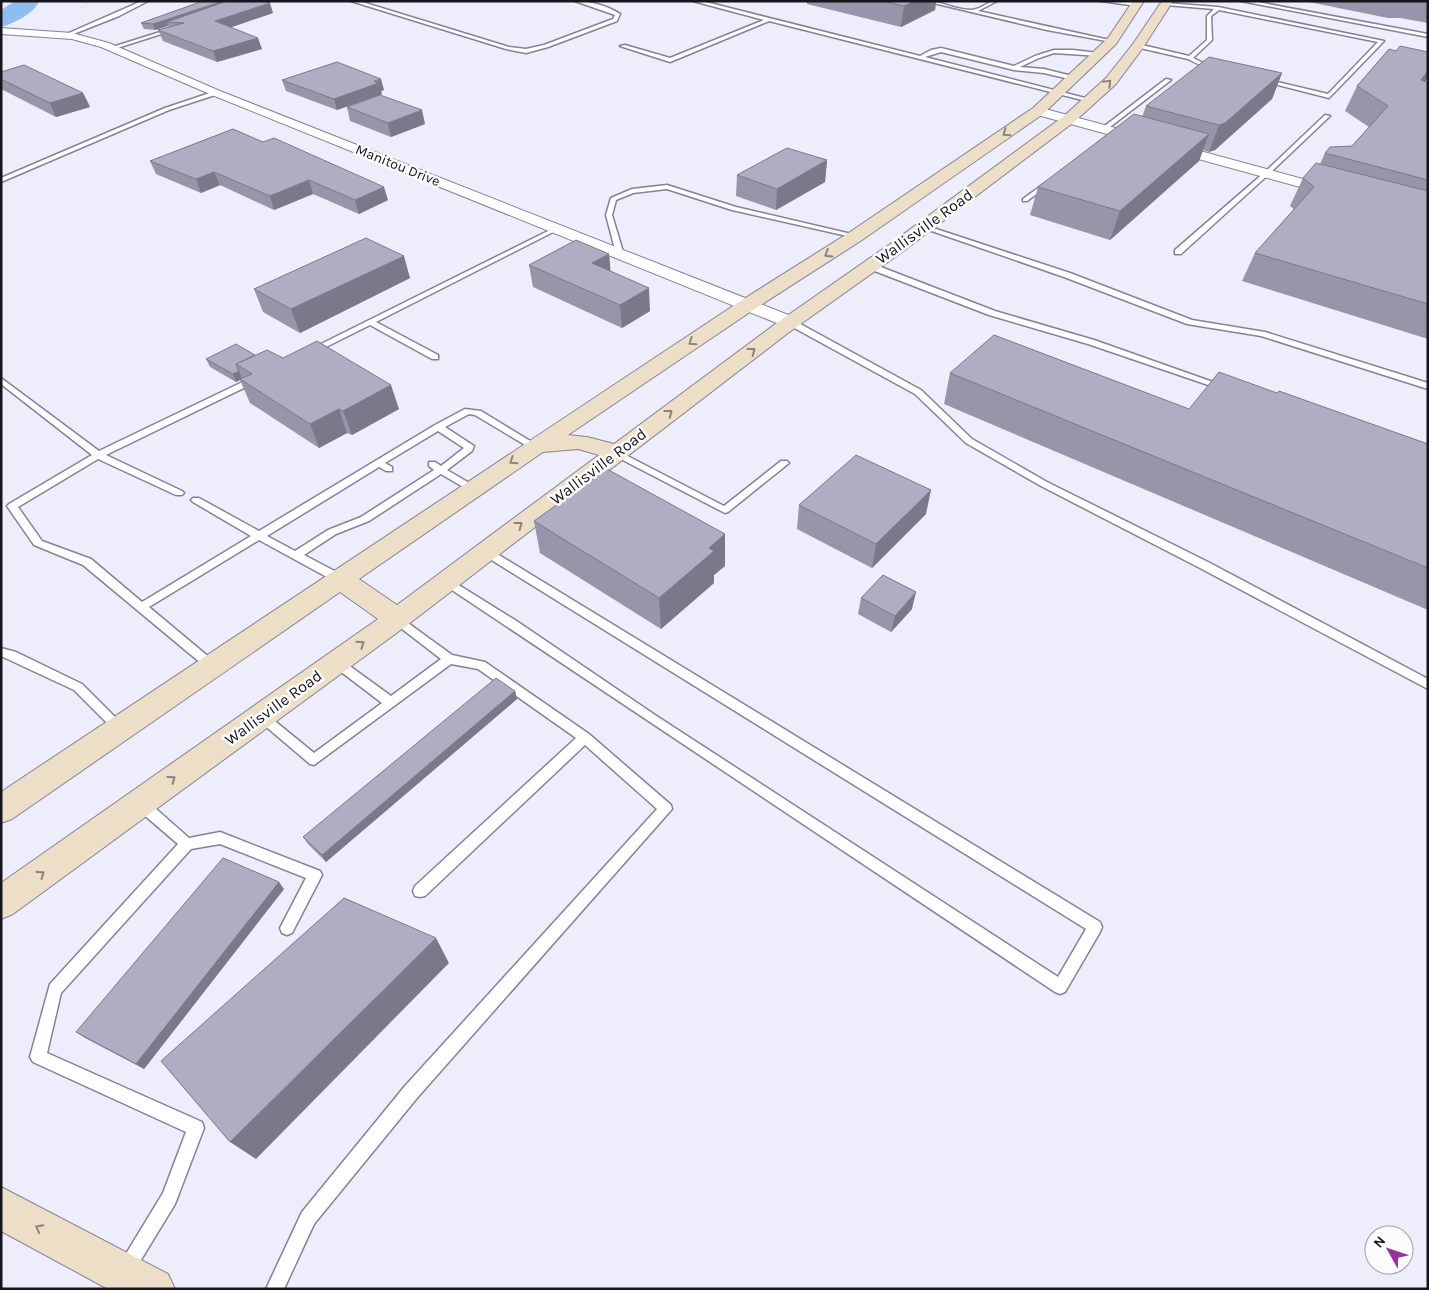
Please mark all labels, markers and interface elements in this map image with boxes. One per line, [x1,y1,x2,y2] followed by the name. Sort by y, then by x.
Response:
[1102,79,1111,88] one-way arrow
[1002,127,1012,136] one-way arrow
[353,141,443,190] street label: Manitou Drive
[872,185,977,268] street label: Wallisville Road
[825,248,834,257] one-way arrow
[688,336,698,345] one-way arrow
[746,348,756,357] one-way arrow
[663,410,673,419] one-way arrow
[547,424,650,509] street label: Wallisville Road
[509,455,518,465] one-way arrow
[513,523,522,531] one-way arrow
[355,641,365,650] one-way arrow
[221,666,326,749] street label: Wallisville Road
[166,776,176,785] one-way arrow
[35,871,45,880] one-way arrow
[36,1224,45,1234] one-way arrow
[1364,1225,1414,1275] north arrow
[1370,1233,1389,1251] text: N

